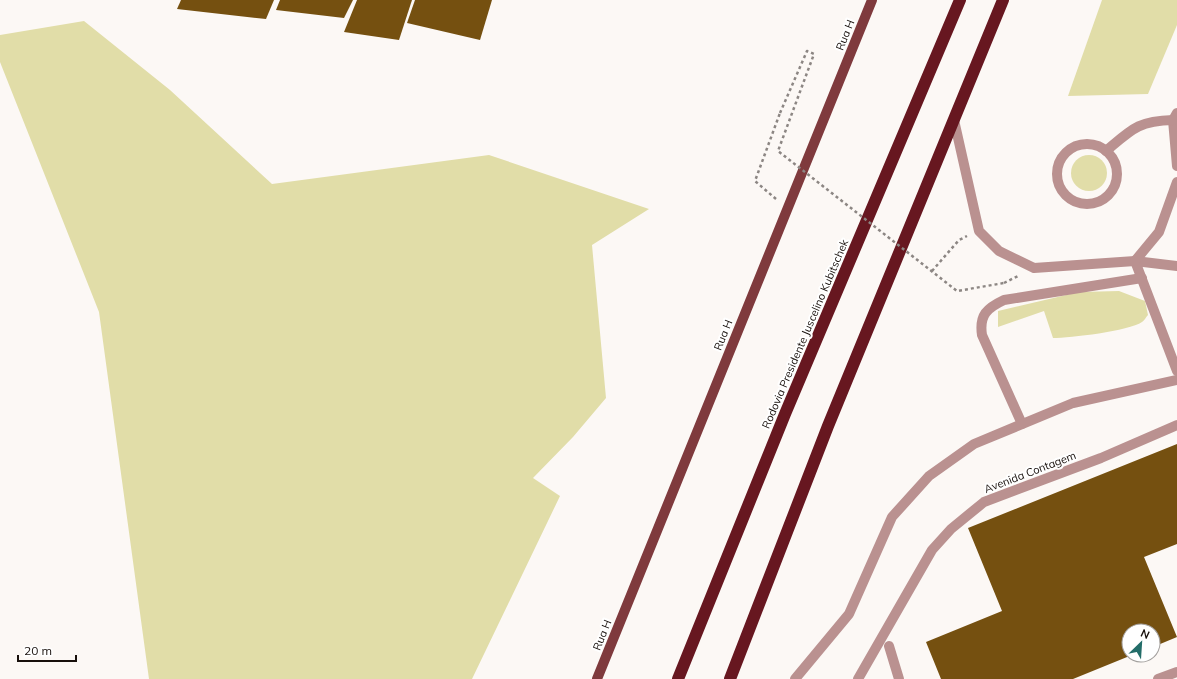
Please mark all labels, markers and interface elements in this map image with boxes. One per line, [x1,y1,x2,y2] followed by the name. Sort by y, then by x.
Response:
[833,18,857,52] street label: Rua H
[759,237,851,431] street label: Rodovia Presidente Juscelino Kubitschek
[711,318,735,352] street label: Rua H
[982,448,1078,496] street label: Avenida Contagem
[590,618,614,652] street label: Rua H
[1121,623,1161,663] north arrow
[1139,626,1152,642] text: N
[18,637,76,663] scale bar
[24,643,52,658] text: 20 m

